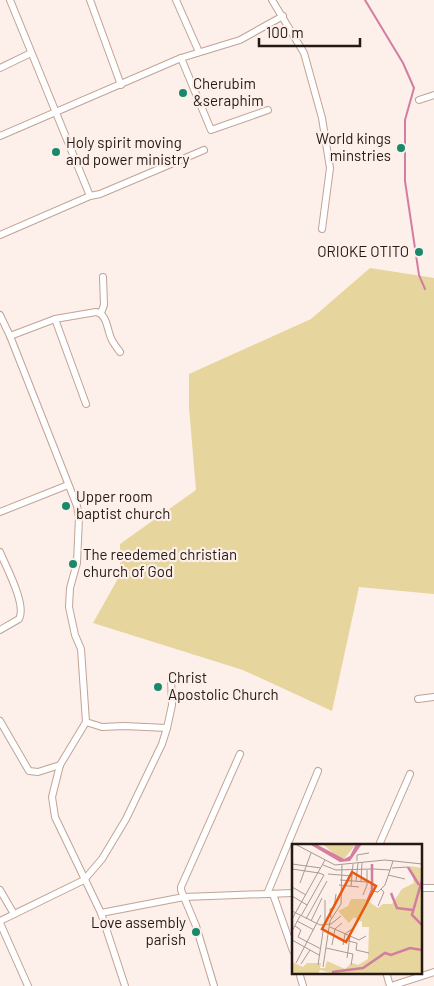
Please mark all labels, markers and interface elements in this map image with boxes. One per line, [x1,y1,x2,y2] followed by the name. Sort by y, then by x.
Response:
[259,15,360,47] scale bar
[266,23,304,41] text: 100 m
[193,74,264,109] place label: Cherubim &seraphim
[177,87,189,99] marker: Cherubim &seraphim
[316,129,391,164] place label: World kings minstries
[66,133,190,168] place label: Holy spirit moving and power ministry
[395,142,407,154] marker: World kings minstries
[50,146,62,158] marker: Holy spirit moving and power ministry
[317,242,409,260] place label: ORIOKE OTITO
[413,246,425,258] marker: ORIOKE OTITO
[76,487,170,522] place label: Upper room baptist church
[60,500,72,512] marker: Upper room baptist church
[83,545,237,580] place label: The reedemed christian church of God
[67,558,79,570] marker: The reedemed christian church of God
[168,668,279,703] place label: Christ Apostolic Church
[152,681,164,693] marker: Christ Apostolic Church
[292,844,422,974] inset map
[91,913,186,948] place label: Love assembly parish
[190,926,202,938] marker: Love assembly parish

